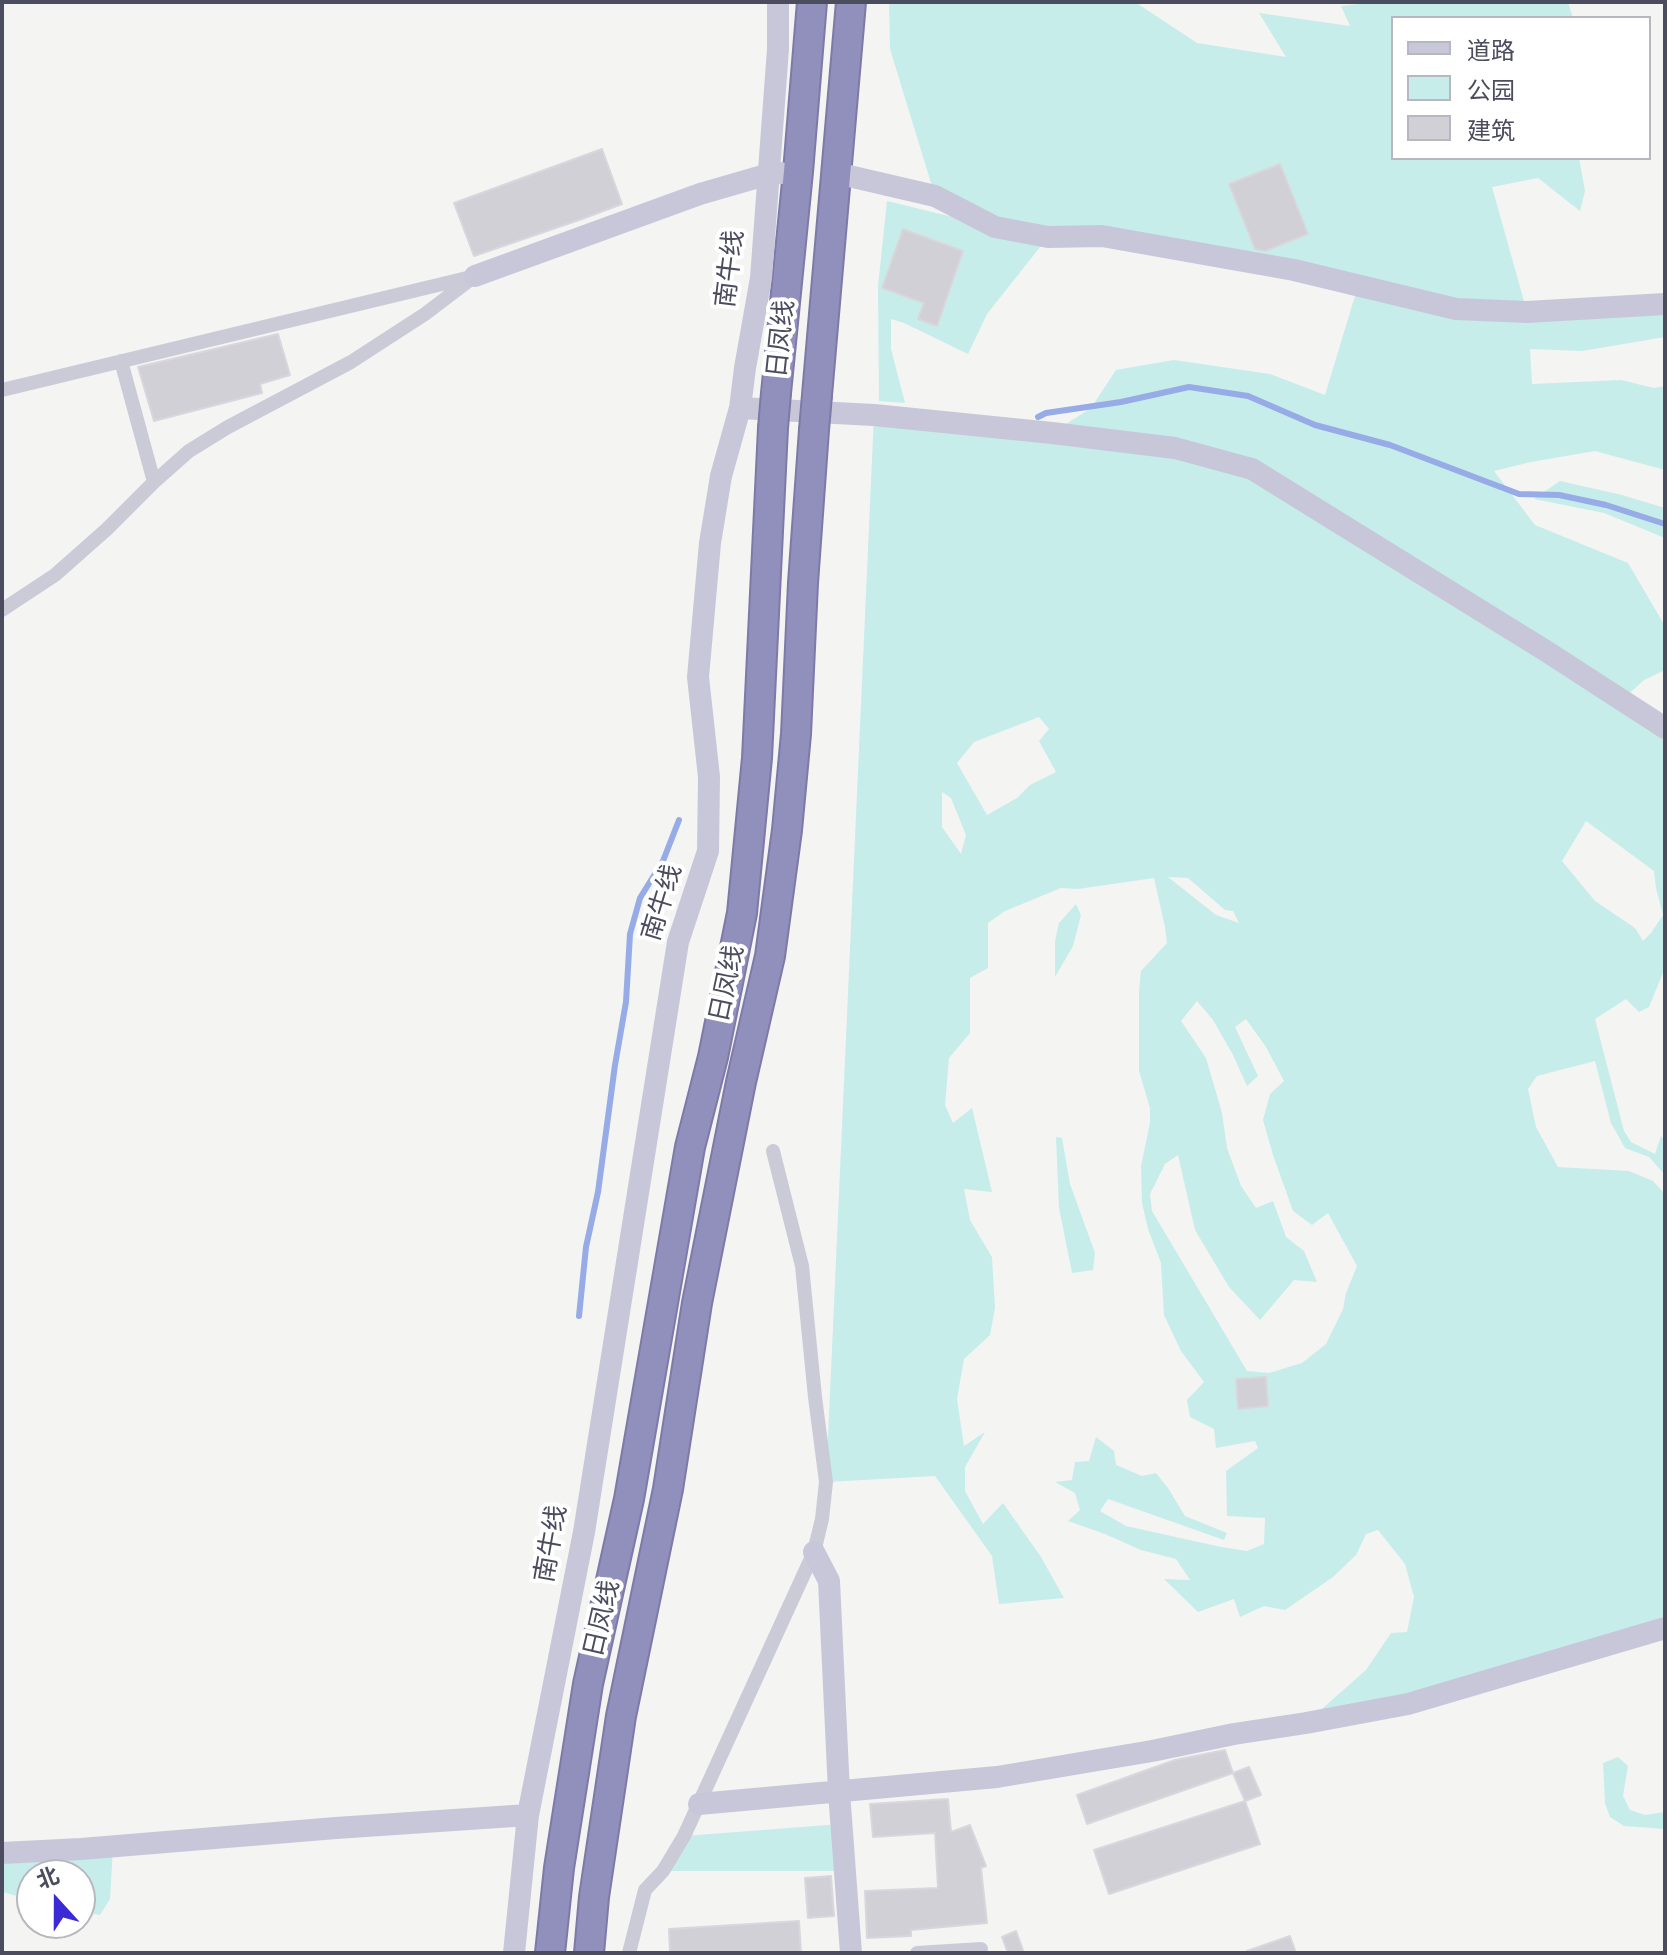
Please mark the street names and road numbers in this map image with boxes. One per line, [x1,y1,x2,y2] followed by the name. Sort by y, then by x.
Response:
[711,228,751,310] street label: 南牛线
[762,299,802,379] street label: 日凤线
[637,861,689,945] street label: 南牛线
[705,943,751,1025] street label: 日凤线
[530,1503,574,1585] street label: 南牛线
[579,1577,627,1661] street label: 日凤线

